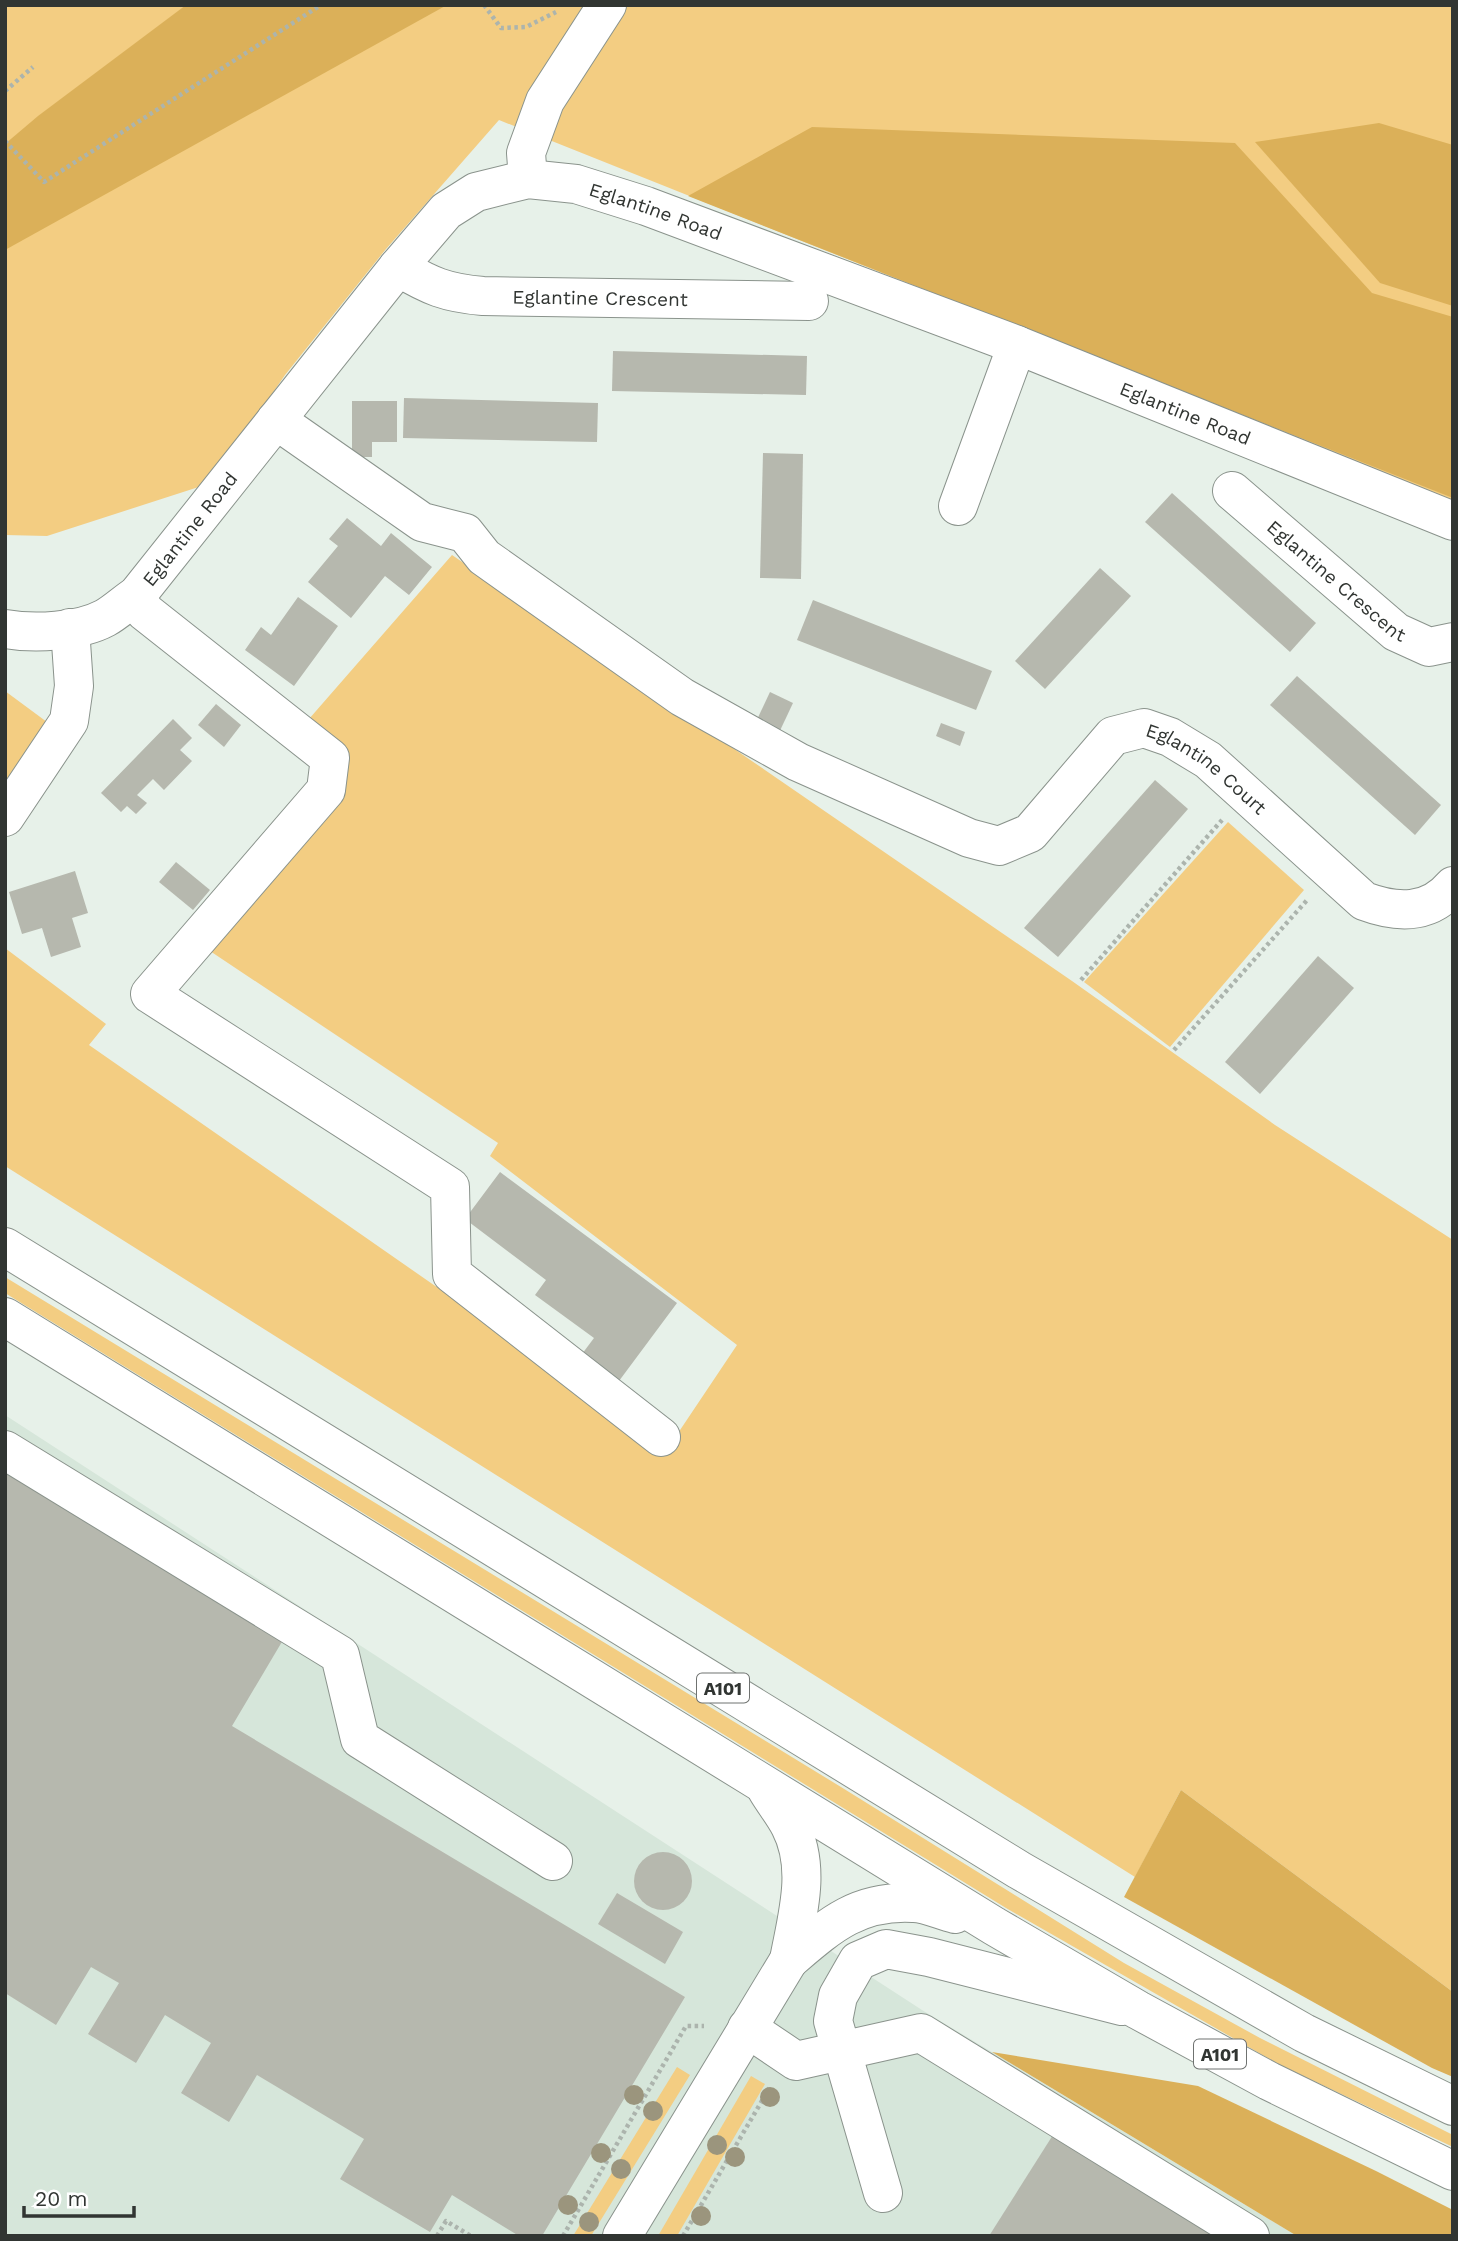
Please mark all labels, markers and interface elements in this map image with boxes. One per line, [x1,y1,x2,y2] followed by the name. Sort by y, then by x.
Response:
[587,177,725,245] street label: Eglantine Road
[512,285,688,311] street label: Eglantine Crescent
[1117,376,1254,450] street label: Eglantine Road
[137,467,242,590] street label: Eglantine Road
[1263,515,1409,646] street label: Eglantine Crescent
[1143,718,1271,819] street label: Eglantine Court
[697,1674,749,1702] road number: A101
[1194,2040,1246,2068] road number: A101
[24,2174,135,2218] scale bar
[35,2186,87,2211] text: 20 m

